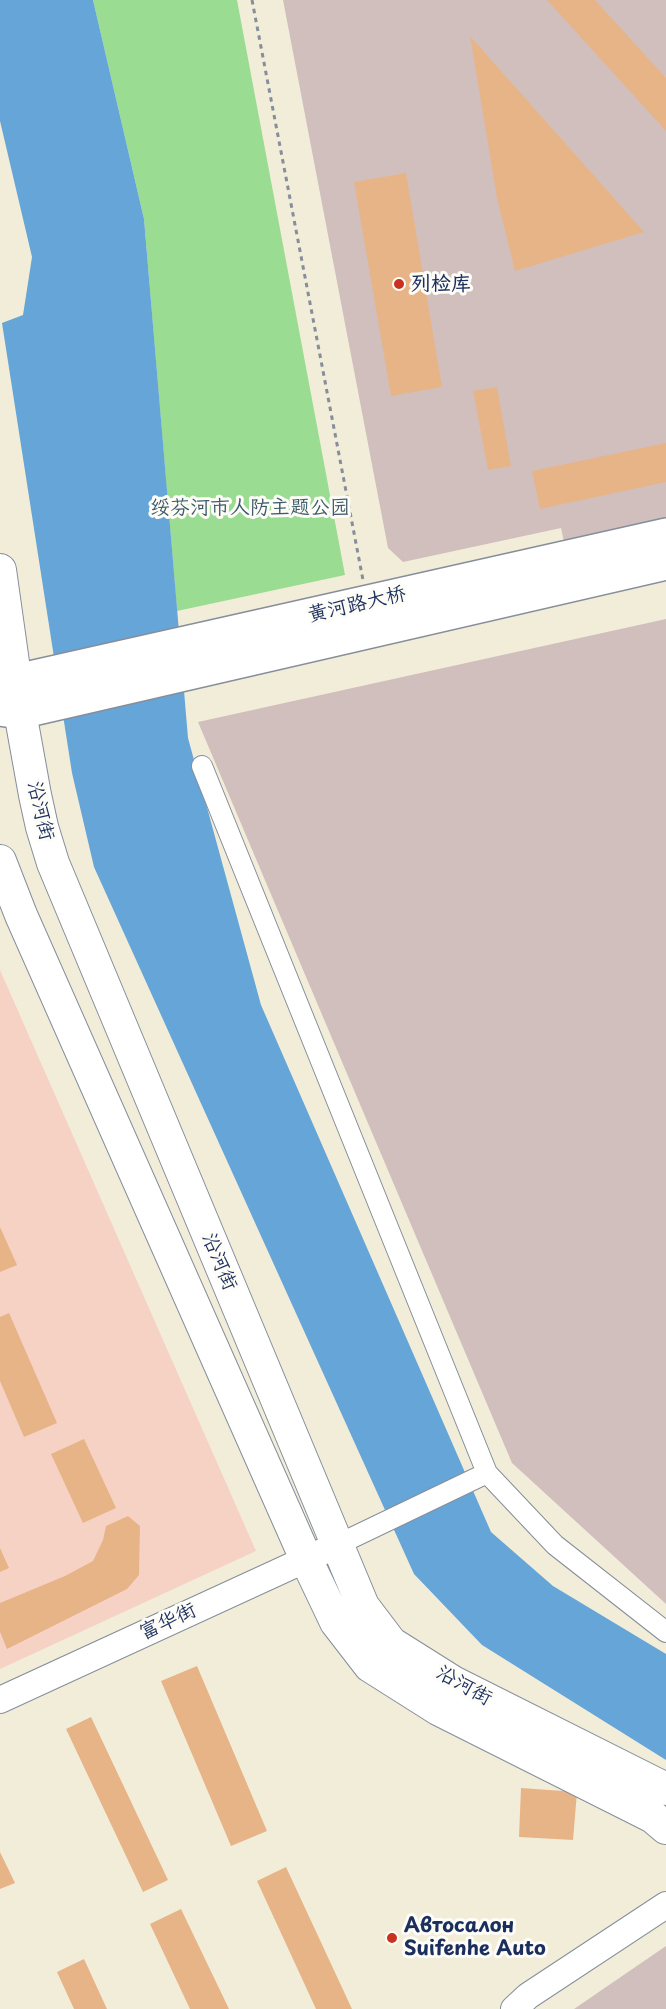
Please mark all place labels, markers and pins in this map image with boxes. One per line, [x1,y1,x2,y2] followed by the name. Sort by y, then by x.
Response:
[411,272,471,296] place label: 列检库
[392,277,406,291] marker: 列检库
[404,1914,546,1961] place label: Автосалон Suifenhe Auto
[385,1931,399,1945] marker: Автосалон Suifenhe Auto

